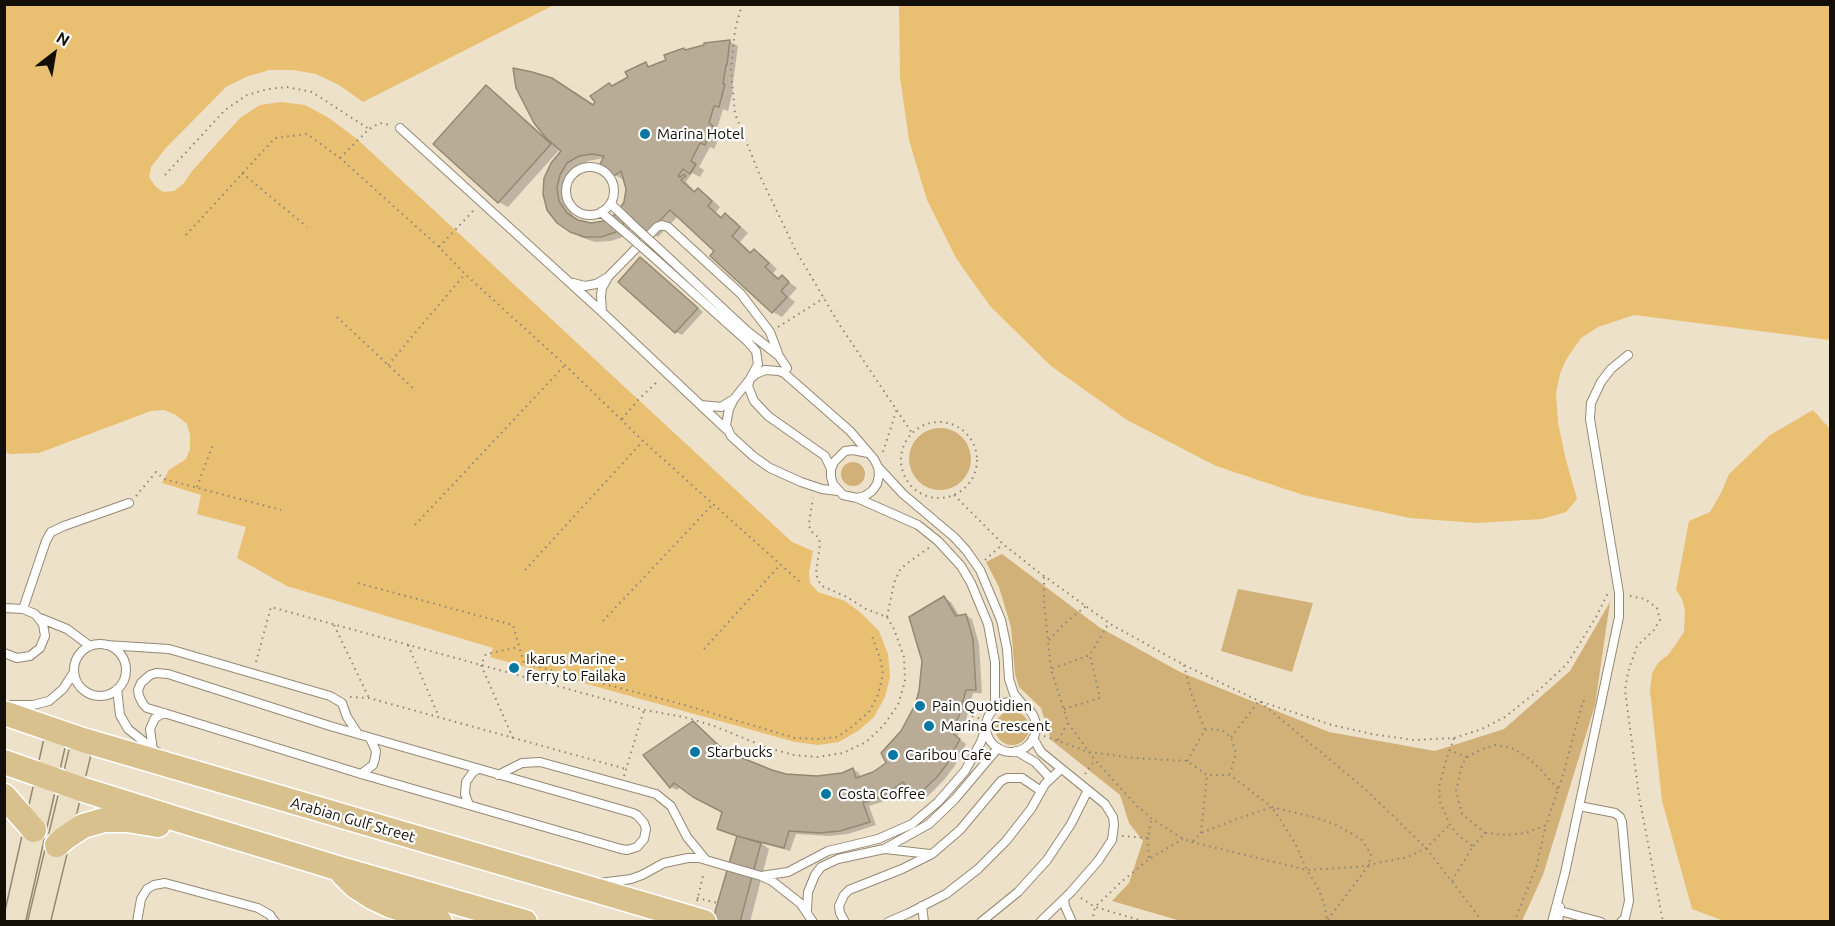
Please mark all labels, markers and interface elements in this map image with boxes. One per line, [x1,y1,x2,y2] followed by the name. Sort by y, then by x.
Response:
[24,24,84,84] north arrow
[54,28,73,49] text: N
[657,125,744,143] place label: Marina Hotel
[638,127,652,141] marker: Marina Hotel
[526,650,626,685] place label: Ikarus Marine - ferry to Failaka
[507,661,521,675] marker: Ikarus Marine - ferry to Failaka
[932,697,1032,715] place label: Pain Quotidien
[913,699,927,713] marker: Pain Quotidien
[941,717,1050,735] place label: Marina Crescent
[922,719,936,733] marker: Marina Crescent
[707,743,773,761] place label: Starbucks
[688,745,702,759] marker: Starbucks
[905,746,992,764] place label: Caribou Cafe
[886,748,900,762] marker: Caribou Cafe
[838,785,925,803] place label: Costa Coffee
[819,787,833,801] marker: Costa Coffee
[289,794,417,846] street label: Arabian Gulf Street

